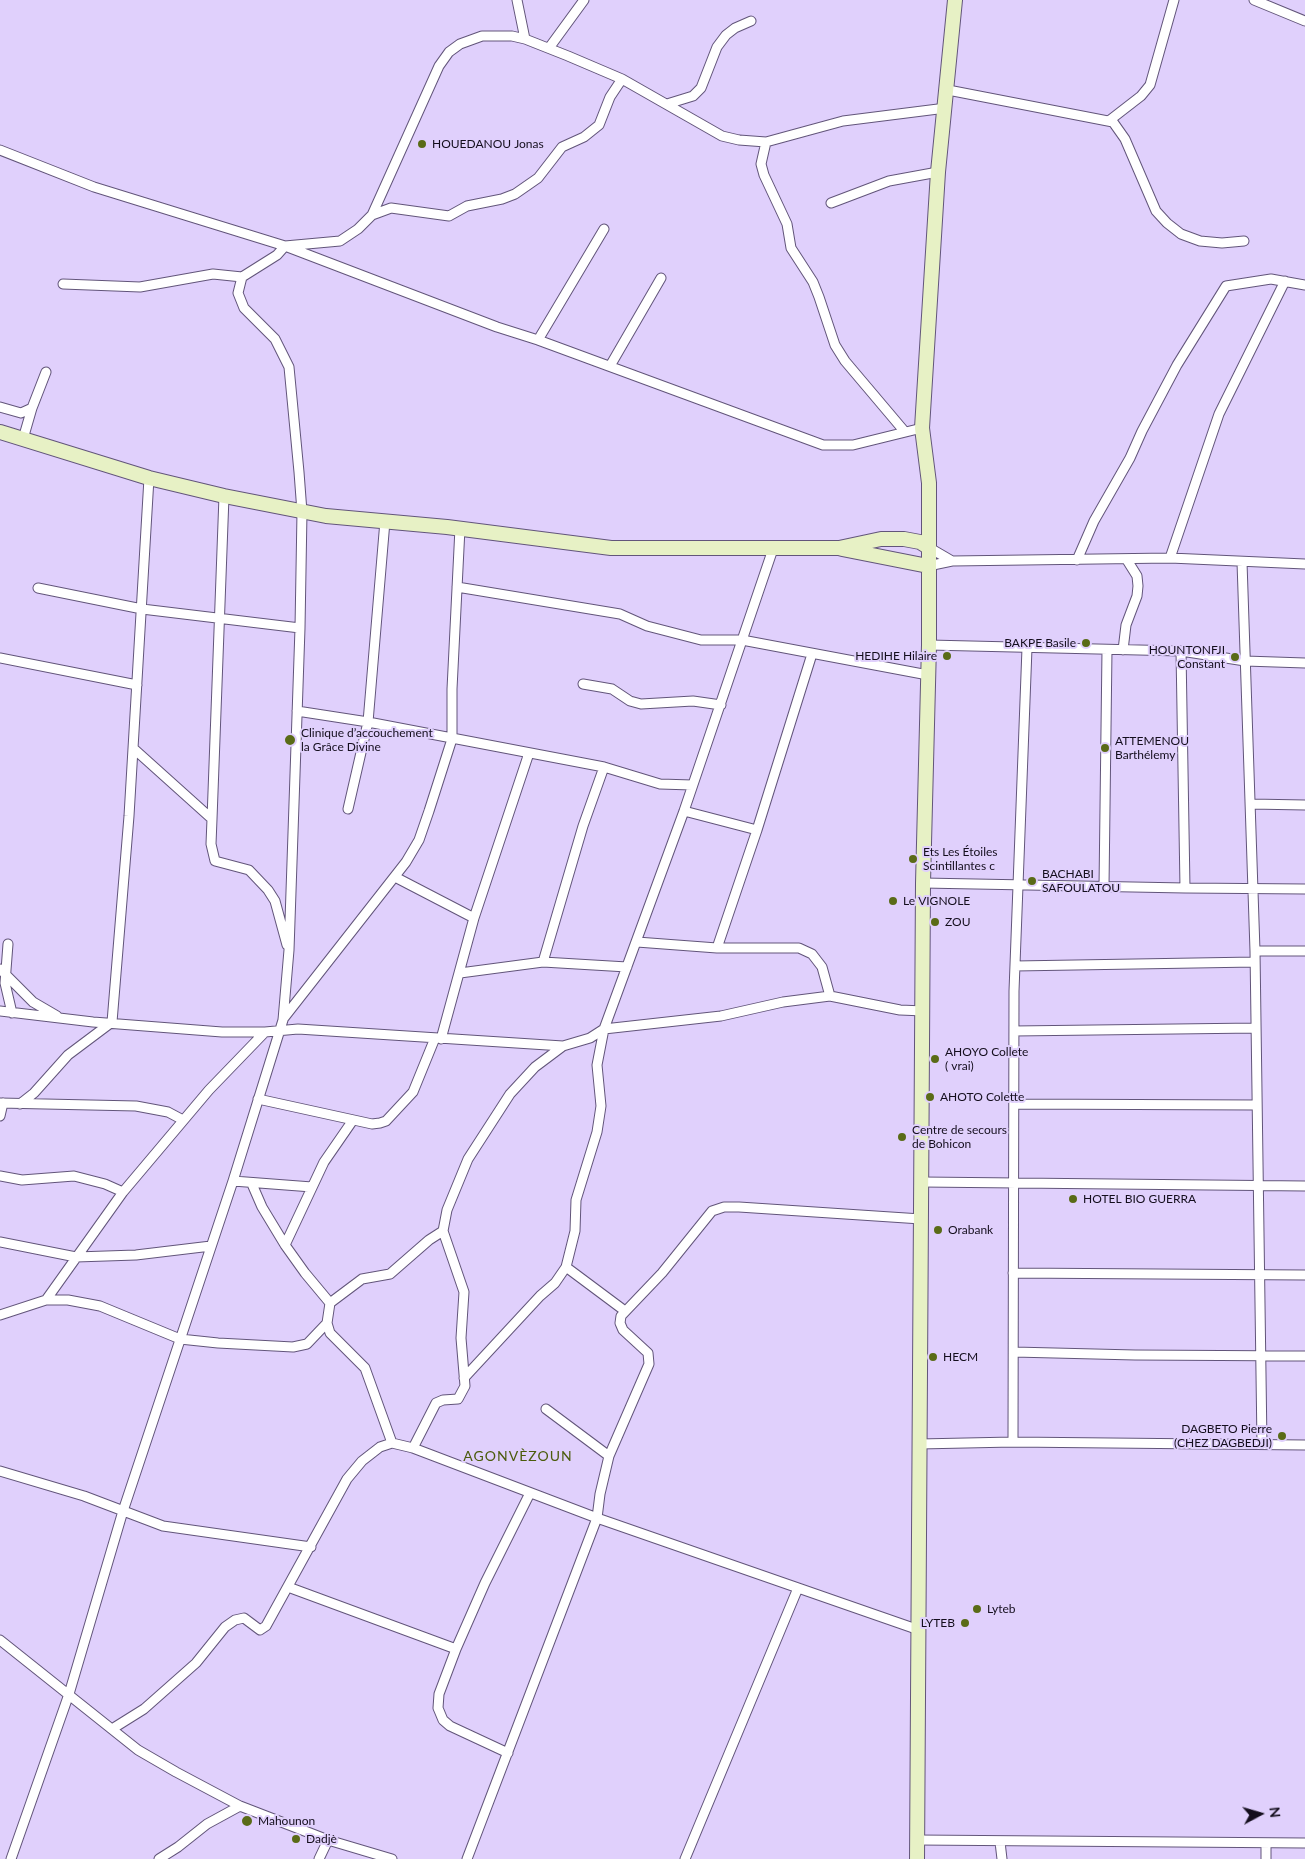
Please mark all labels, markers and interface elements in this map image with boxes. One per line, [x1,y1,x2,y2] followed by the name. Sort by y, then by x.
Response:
[432,137,544,151] place label: HOUEDANOU Jonas
[416,138,428,150] marker: HOUEDANOU Jonas
[1004,636,1076,650] place label: BAKPE Basile
[1080,637,1092,649] marker: BAKPE Basile
[1149,643,1225,671] place label: HOUNTONFJI Constant
[855,649,937,663] place label: HEDIHE Hilaire
[941,650,953,662] marker: HEDIHE Hilaire
[1229,651,1241,663] marker: HOUNTONFJI Constant
[301,726,433,754] place label: Clinique d’accouchement la Grâce Divine
[283,733,297,747] marker: Clinique d’accouchement la Grâce Divine
[1115,734,1189,762] place label: ATTEMENOU Barthélemy
[1099,742,1111,754] marker: ATTEMENOU Barthélemy
[923,845,998,873] place label: Ets Les Étoiles Scintillantes c
[907,853,919,865] marker: Ets Les Étoiles Scintillantes c
[1042,867,1120,895] place label: BACHABI SAFOULATOU
[1026,875,1038,887] marker: BACHABI SAFOULATOU
[903,894,970,908] place label: Le VIGNOLE
[887,895,899,907] marker: Le VIGNOLE
[945,915,970,929] place label: ZOU
[929,916,941,928] marker: ZOU
[945,1045,1028,1073] place label: AHOYO Collete ( vrai)
[929,1053,941,1065] marker: AHOYO Collete ( vrai)
[940,1090,1024,1104] place label: AHOTO Colette
[924,1091,936,1103] marker: AHOTO Colette
[912,1123,1007,1151] place label: Centre de secours de Bohicon
[896,1131,908,1143] marker: Centre de secours de Bohicon
[1083,1192,1196,1206] place label: HOTEL BIO GUERRA
[1067,1193,1079,1205] marker: HOTEL BIO GUERRA
[948,1223,993,1237] place label: Orabank
[932,1224,944,1236] marker: Orabank
[943,1350,978,1364] place label: HECM
[927,1351,939,1363] marker: HECM
[1174,1422,1272,1450] place label: DAGBETO Pierre (CHEZ DAGBEDJI)
[1276,1430,1288,1442] marker: DAGBETO Pierre (CHEZ DAGBEDJI)
[462,1448,574,1464] district label: AGONVÈZOUN
[987,1602,1016,1616] place label: Lyteb
[971,1603,983,1615] marker: Lyteb
[921,1616,955,1630] place label: LYTEB
[959,1617,971,1629] marker: LYTEB
[1235,1789,1285,1839] north arrow
[1266,1806,1284,1819] text: N
[240,1814,254,1828] marker: Mahounon
[258,1814,315,1828] place label: Mahounon
[306,1832,337,1846] place label: Dadjè
[290,1833,302,1845] marker: Dadjè

